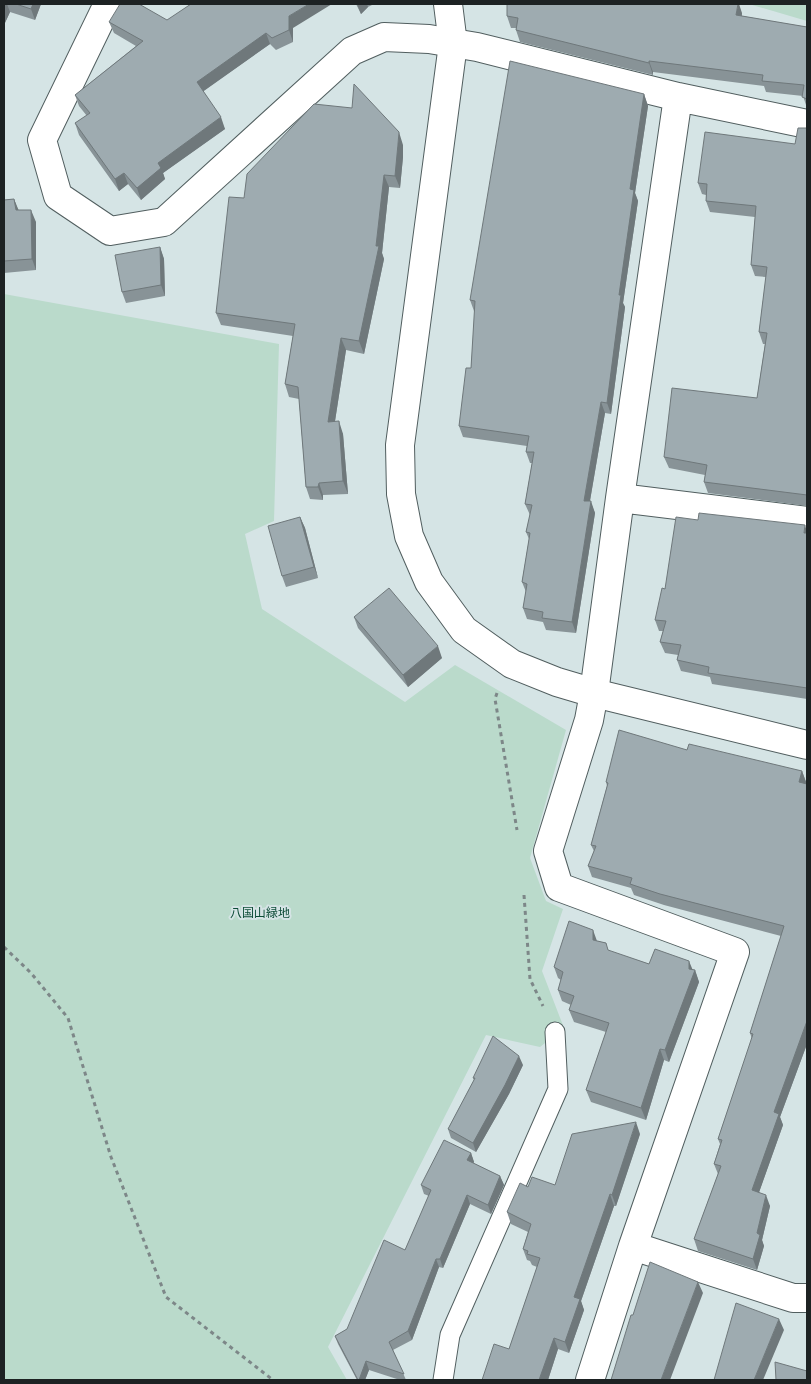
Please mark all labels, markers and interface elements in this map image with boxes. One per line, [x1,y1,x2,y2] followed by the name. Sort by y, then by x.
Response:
[230,904,290,921] park label: 八国山緑地

